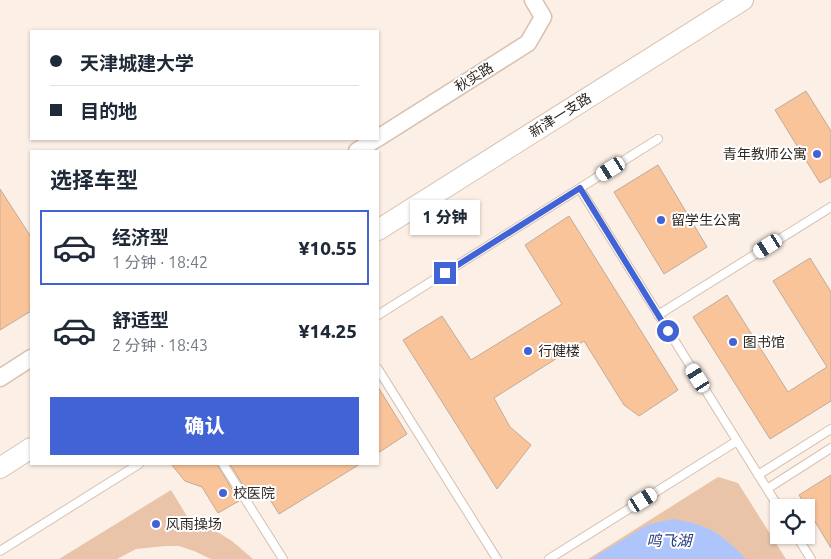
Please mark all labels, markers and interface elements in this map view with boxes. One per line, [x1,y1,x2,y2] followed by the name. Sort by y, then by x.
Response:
[80,52,194,74] text: 天津城建大学
[452,59,496,95] street label: 秋实路
[526,90,594,140] street label: 新津一支路
[80,100,137,122] text: 目的地
[723,146,807,162] place label: 青年教师公寓
[811,148,823,160] marker: 青年教师公寓
[594,155,627,183] car
[50,167,138,192] text: 选择车型
[410,200,480,236] callout: 1 分钟
[423,208,467,226] text: 1 分钟
[671,212,741,228] place label: 留学生公寓
[655,214,667,226] marker: 留学生公寓
[52,225,97,270] icon: car
[112,226,169,248] text: 经济型
[751,232,784,260] car
[299,237,357,259] text: ¥10.55
[112,253,208,271] text: 1 分钟 · 18:42
[434,262,456,284] route end
[52,308,97,353] icon: car
[112,309,169,331] text: 舒适型
[299,320,357,342] text: ¥14.25
[657,320,679,342] route start
[743,334,785,350] place label: 图书馆
[112,336,208,354] text: 2 分钟 · 18:43
[727,336,739,348] marker: 图书馆
[538,343,580,359] place label: 行健楼
[522,345,534,357] marker: 行健楼
[683,361,712,395] car
[50,397,359,455] button: 确认
[233,485,275,501] place label: 校医院
[626,486,659,514] car
[217,487,229,499] marker: 校医院
[770,499,815,544] map controls
[770,499,815,544] button: locate
[166,516,222,532] place label: 风雨操场
[150,518,162,530] marker: 风雨操场
[646,532,693,549] water label: 鸣飞湖

